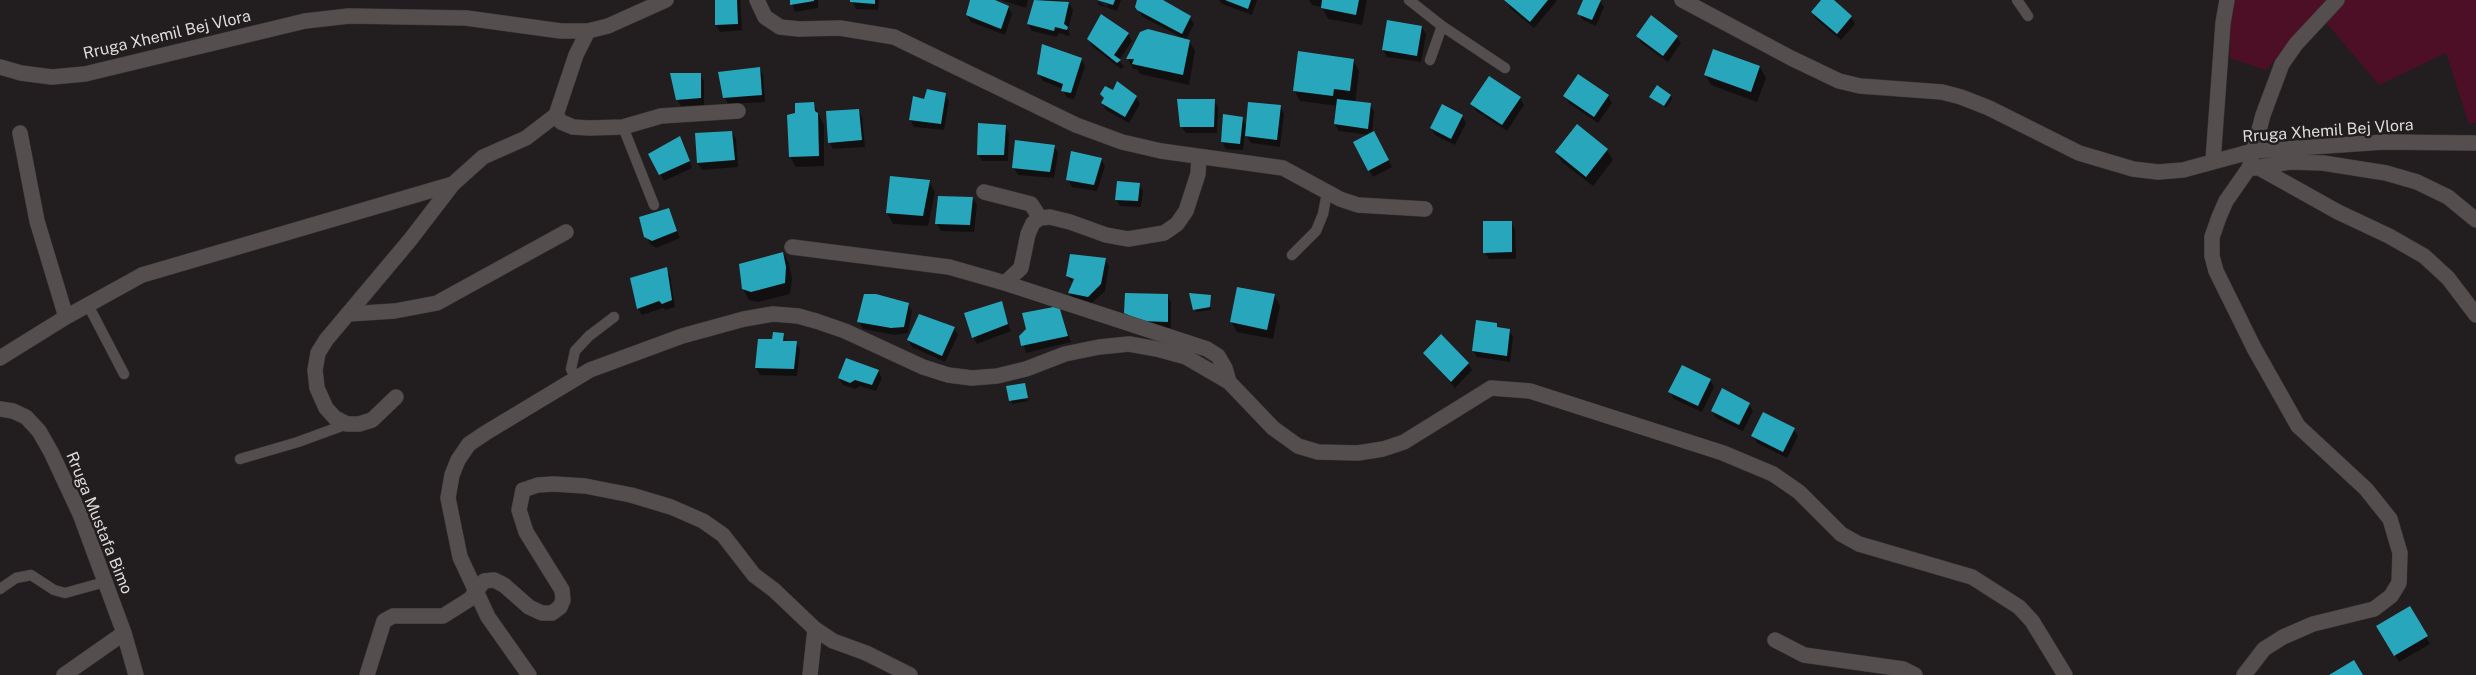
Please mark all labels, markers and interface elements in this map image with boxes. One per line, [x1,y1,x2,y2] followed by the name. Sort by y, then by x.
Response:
[81,6,253,64] street label: Rruga Xhemil Bej Vlora
[2242,115,2414,147] street label: Rruga Xhemil Bej Vlora
[62,449,136,597] street label: Rruga Mustafa Bimo

